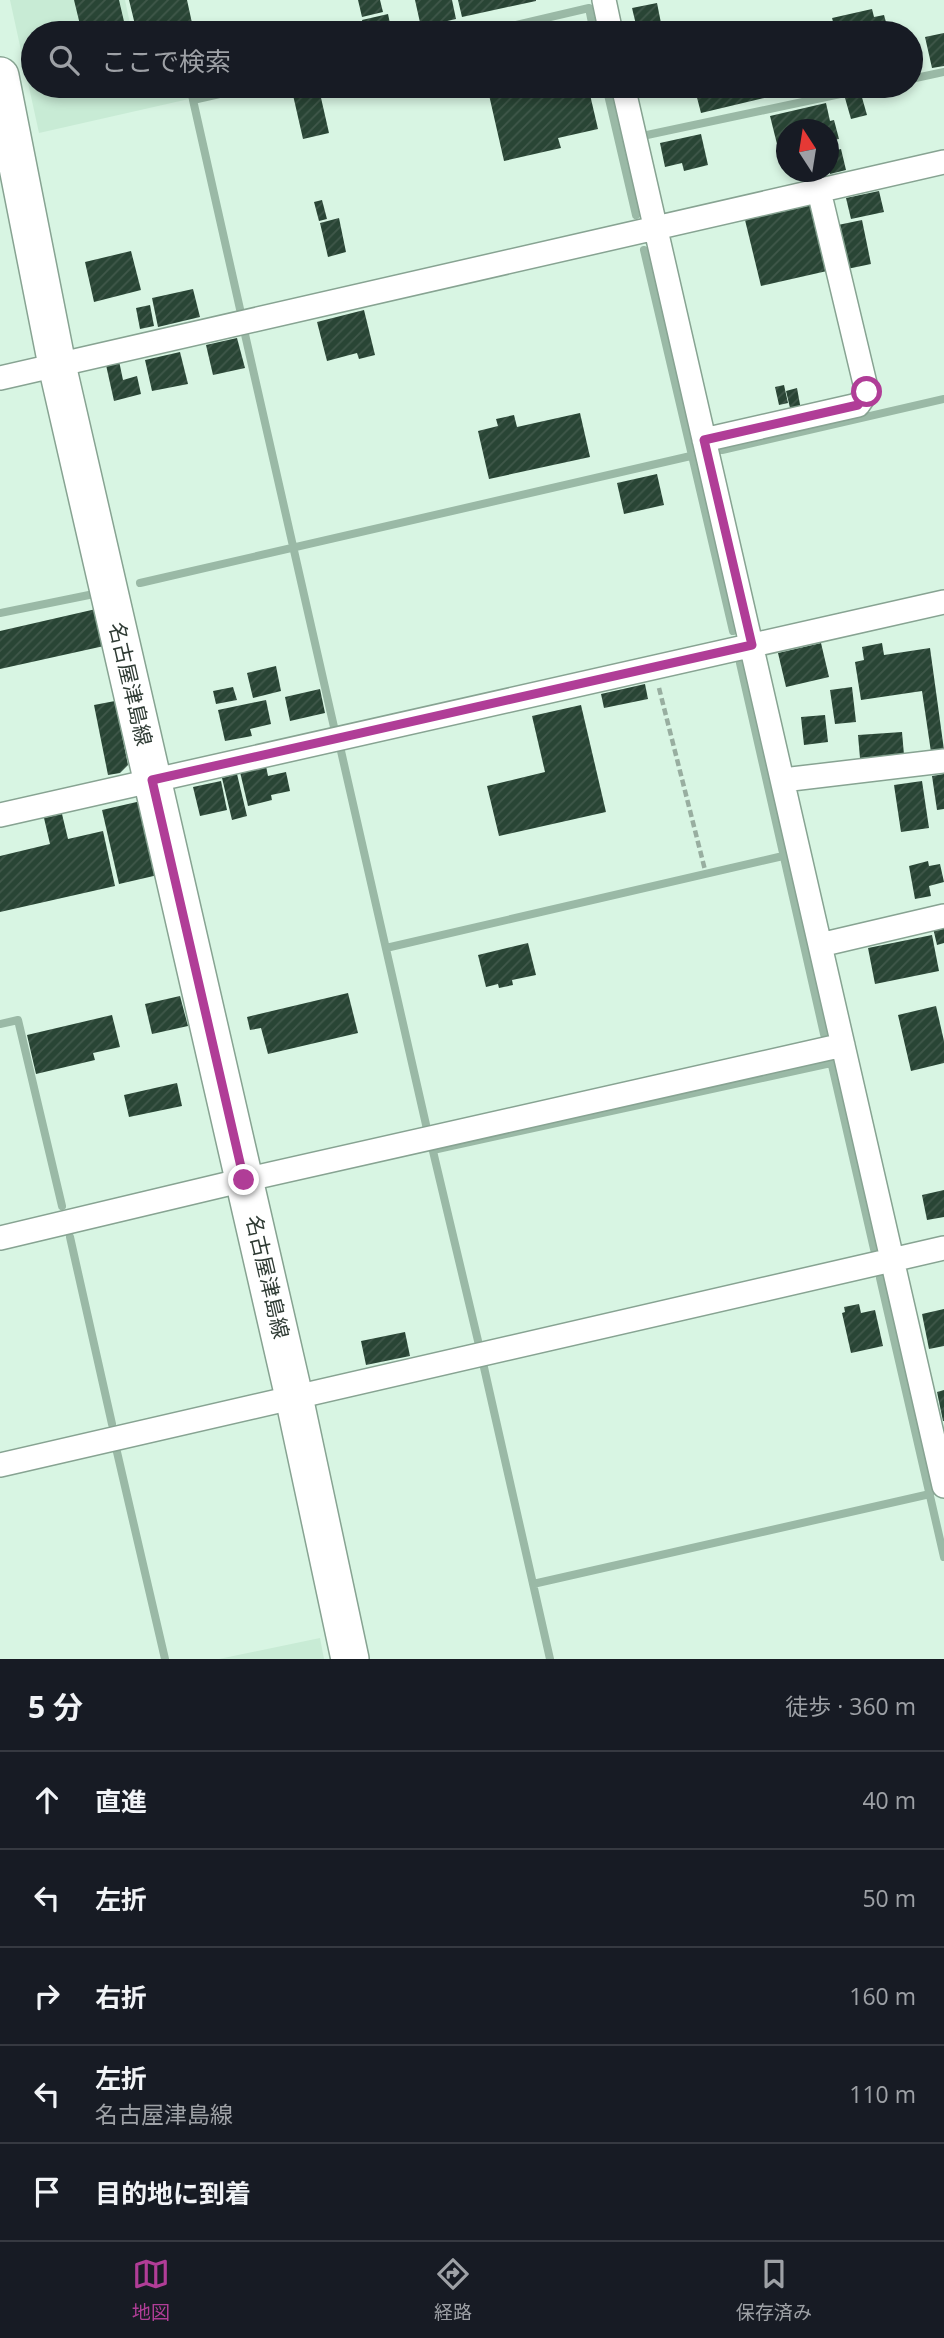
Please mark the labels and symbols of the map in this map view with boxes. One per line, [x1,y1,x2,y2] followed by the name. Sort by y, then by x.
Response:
[776,119,839,182] north arrow
[851,376,882,407] route start
[103,619,159,748] street label: 名古屋津島線
[228,1164,259,1195] route end
[240,1212,296,1341] street label: 名古屋津島線

